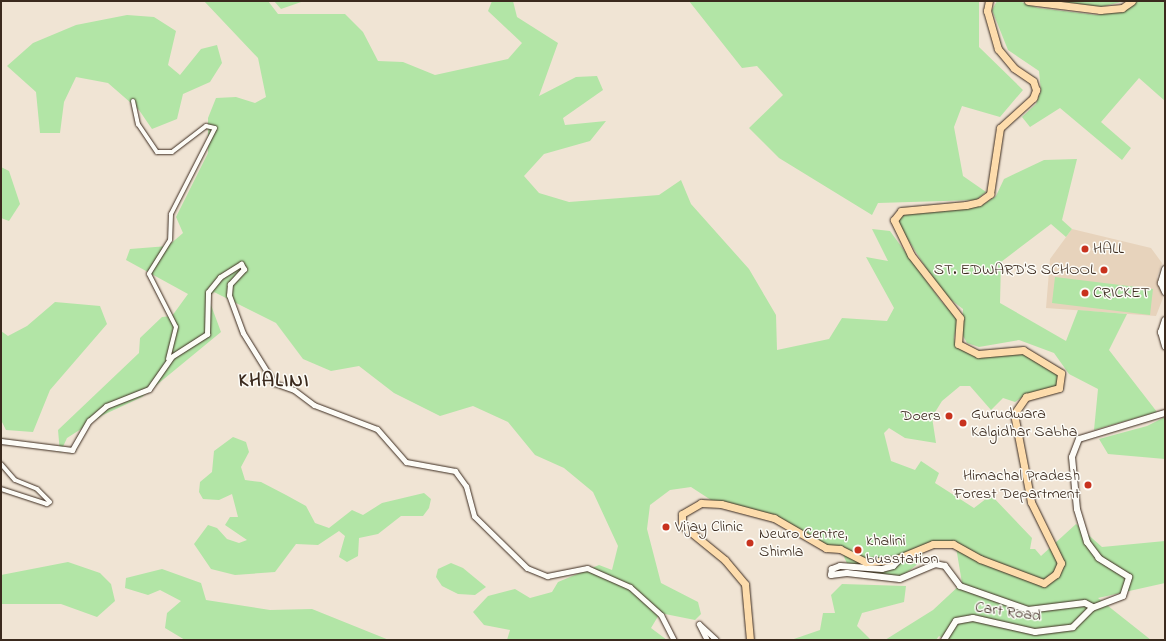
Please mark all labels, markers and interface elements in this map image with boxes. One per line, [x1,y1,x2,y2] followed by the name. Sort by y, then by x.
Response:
[1093,239,1124,259] place label: HALL
[1080,244,1090,254] marker: HALL
[934,260,1096,280] place label: ST. EDWARD'S SCHOOL
[1099,265,1109,275] marker: ST. EDWARD'S SCHOOL
[1093,283,1150,303] place label: CRICKET
[1080,288,1090,298] marker: CRICKET
[239,369,309,393] district label: KHALINI
[971,404,1077,442] place label: Gurudwara Kalgidhar Sabha
[901,406,941,426] place label: Doers
[944,411,954,421] marker: Doers
[958,418,968,428] marker: Gurudwara Kalgidhar Sabha
[954,466,1080,504] place label: Himachal Pradesh Forest Department
[1083,480,1093,490] marker: Himachal Pradesh Forest Department
[675,517,743,537] place label: Vijay Clinic
[660,521,672,533] marker: Vijay Clinic
[759,524,847,562] place label: Neuro Centre, Shimla
[866,531,938,569] place label: khalini busstation
[744,537,756,549] marker: Neuro Centre, Shimla
[853,545,863,555] marker: khalini busstation
[974,598,1042,626] street label: Cart Road

